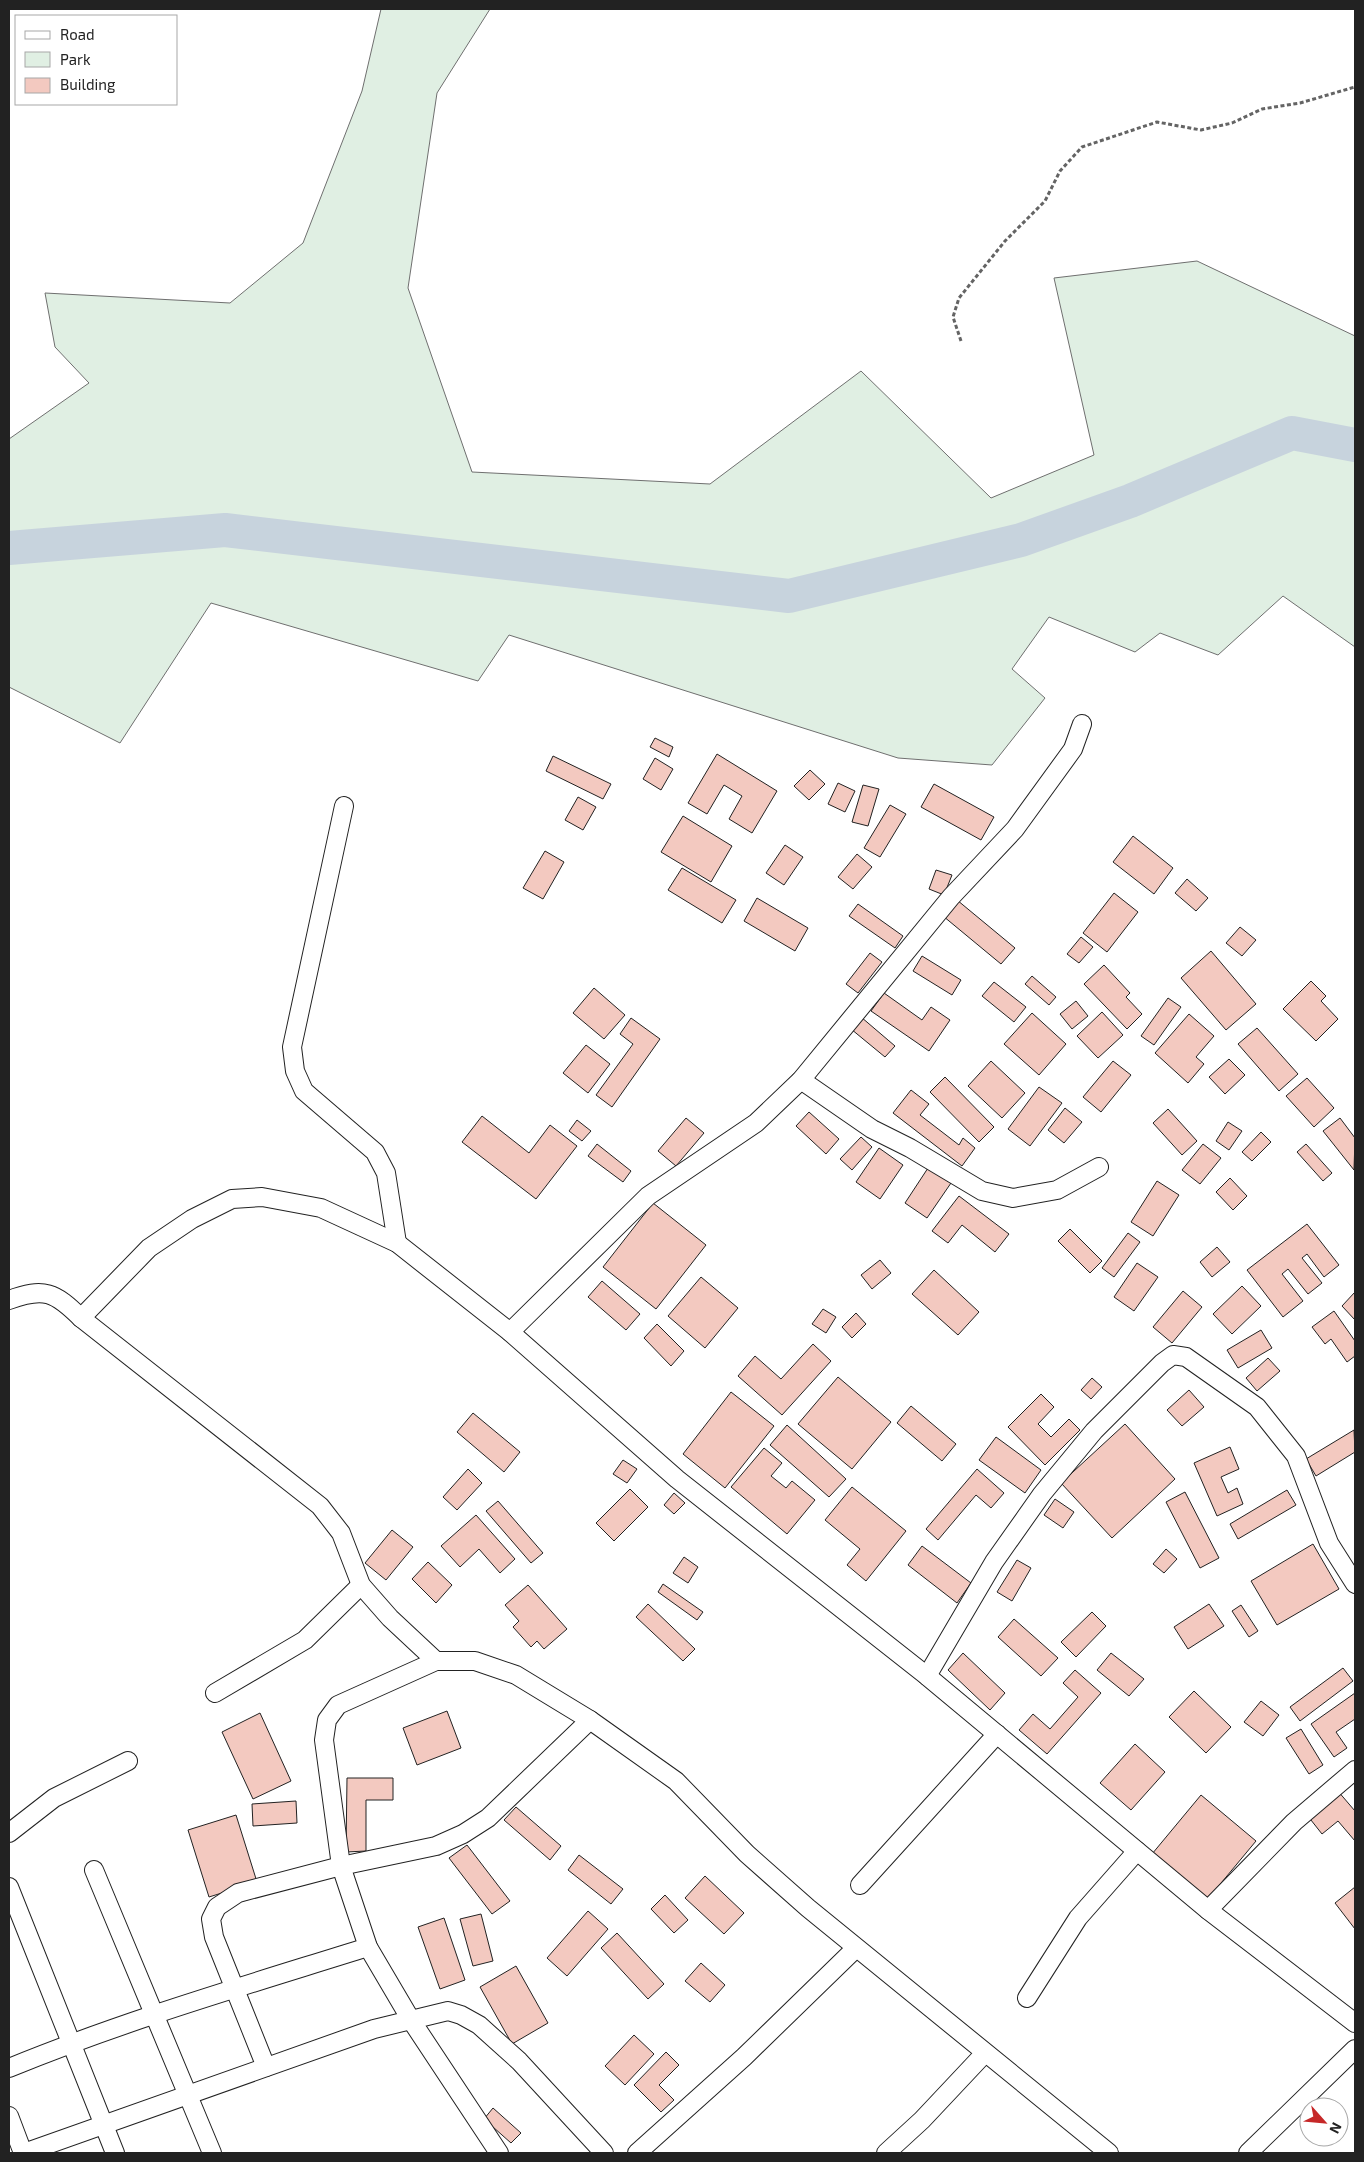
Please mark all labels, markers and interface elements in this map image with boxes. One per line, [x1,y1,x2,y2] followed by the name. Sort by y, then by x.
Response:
[15,15,178,105] legend
[60,25,95,43] text: Road
[60,50,91,68] text: Park
[60,75,116,93] text: Building
[1299,2097,1349,2147] north arrow
[1326,2120,1346,2136] text: N

